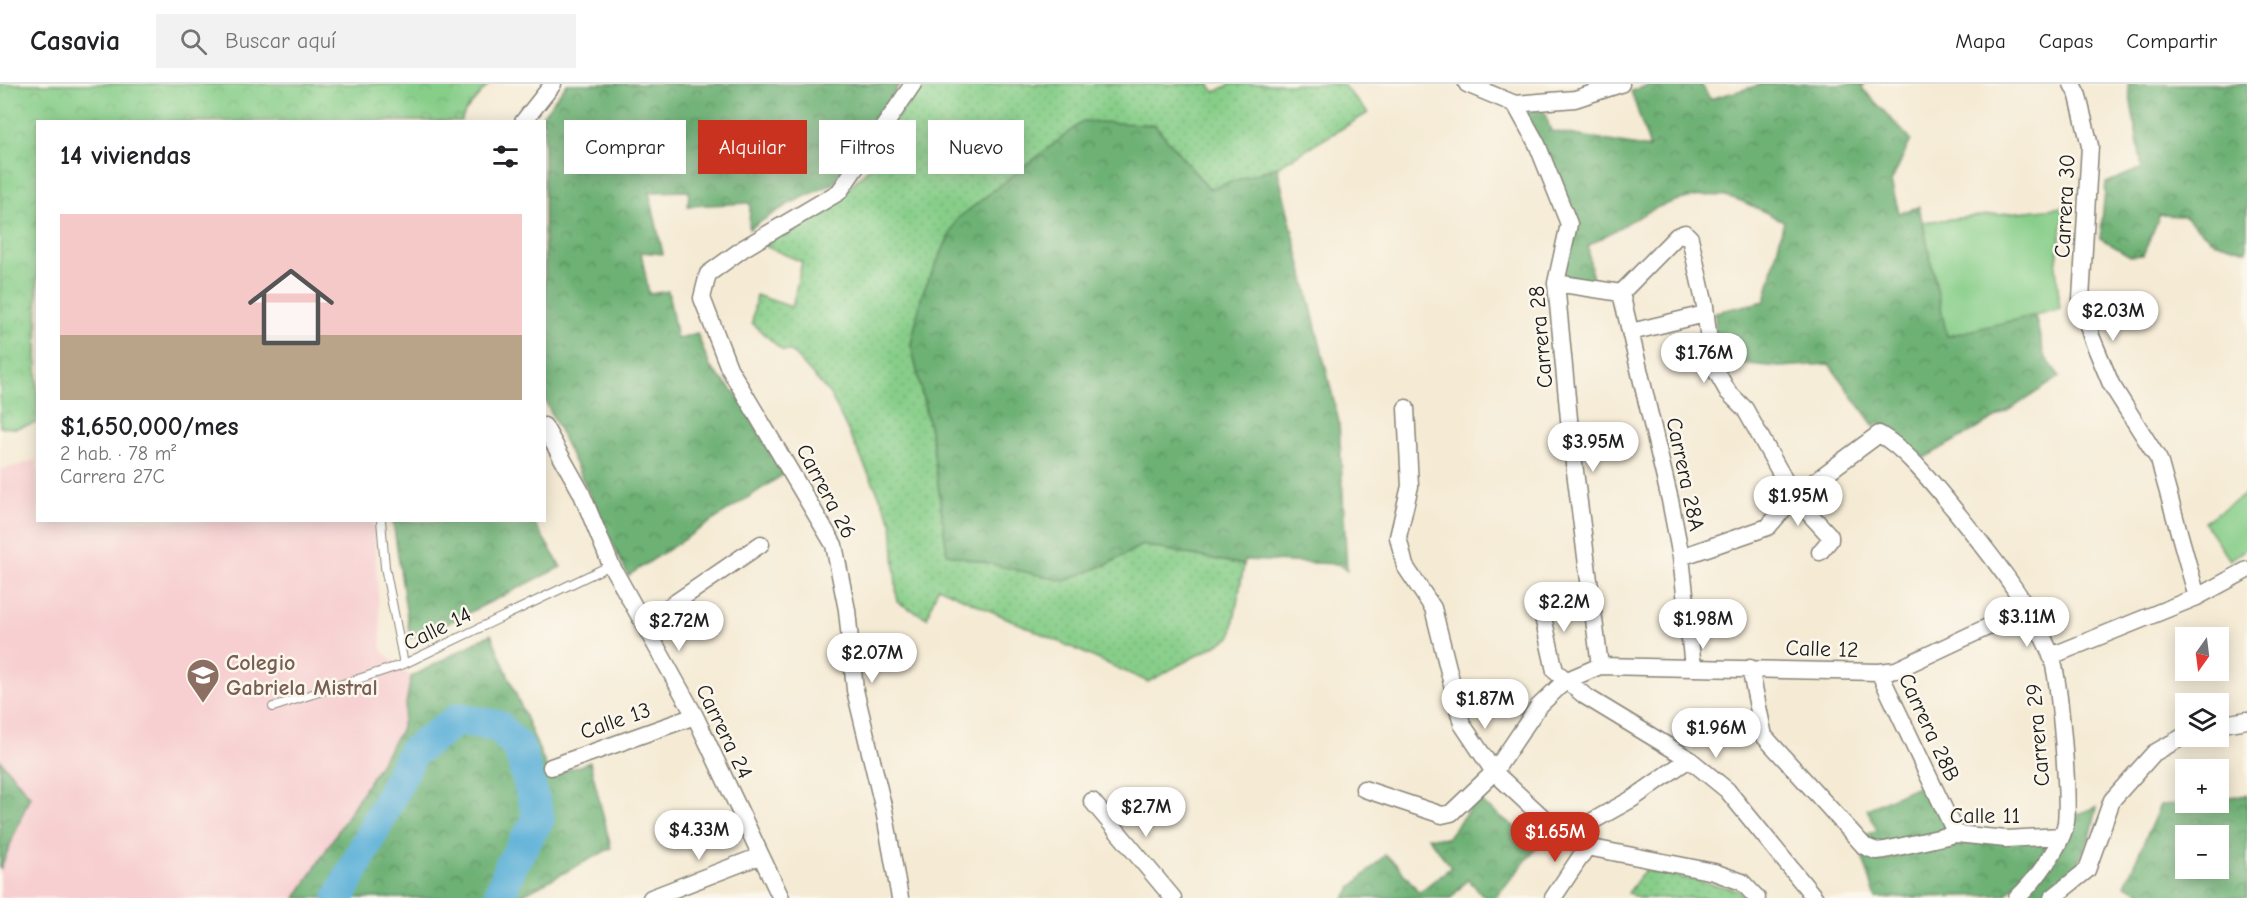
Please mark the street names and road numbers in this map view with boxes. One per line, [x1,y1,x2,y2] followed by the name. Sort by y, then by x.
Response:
[2049,153,2081,259] street label: Carrera 30
[1524,285,1558,389] street label: Carrera 28
[1660,415,1710,534] street label: Carrera 28A
[790,440,862,543] street label: Carrera 26
[399,601,476,656] street label: Calle 14
[1785,635,1859,663] street label: Calle 12
[1893,669,1965,786] street label: Carrera 28B
[690,680,758,783] street label: Carrera 24
[2021,682,2055,787] street label: Carrera 29
[577,697,654,745] street label: Calle 13
[1950,803,2020,829] street label: Calle 11

